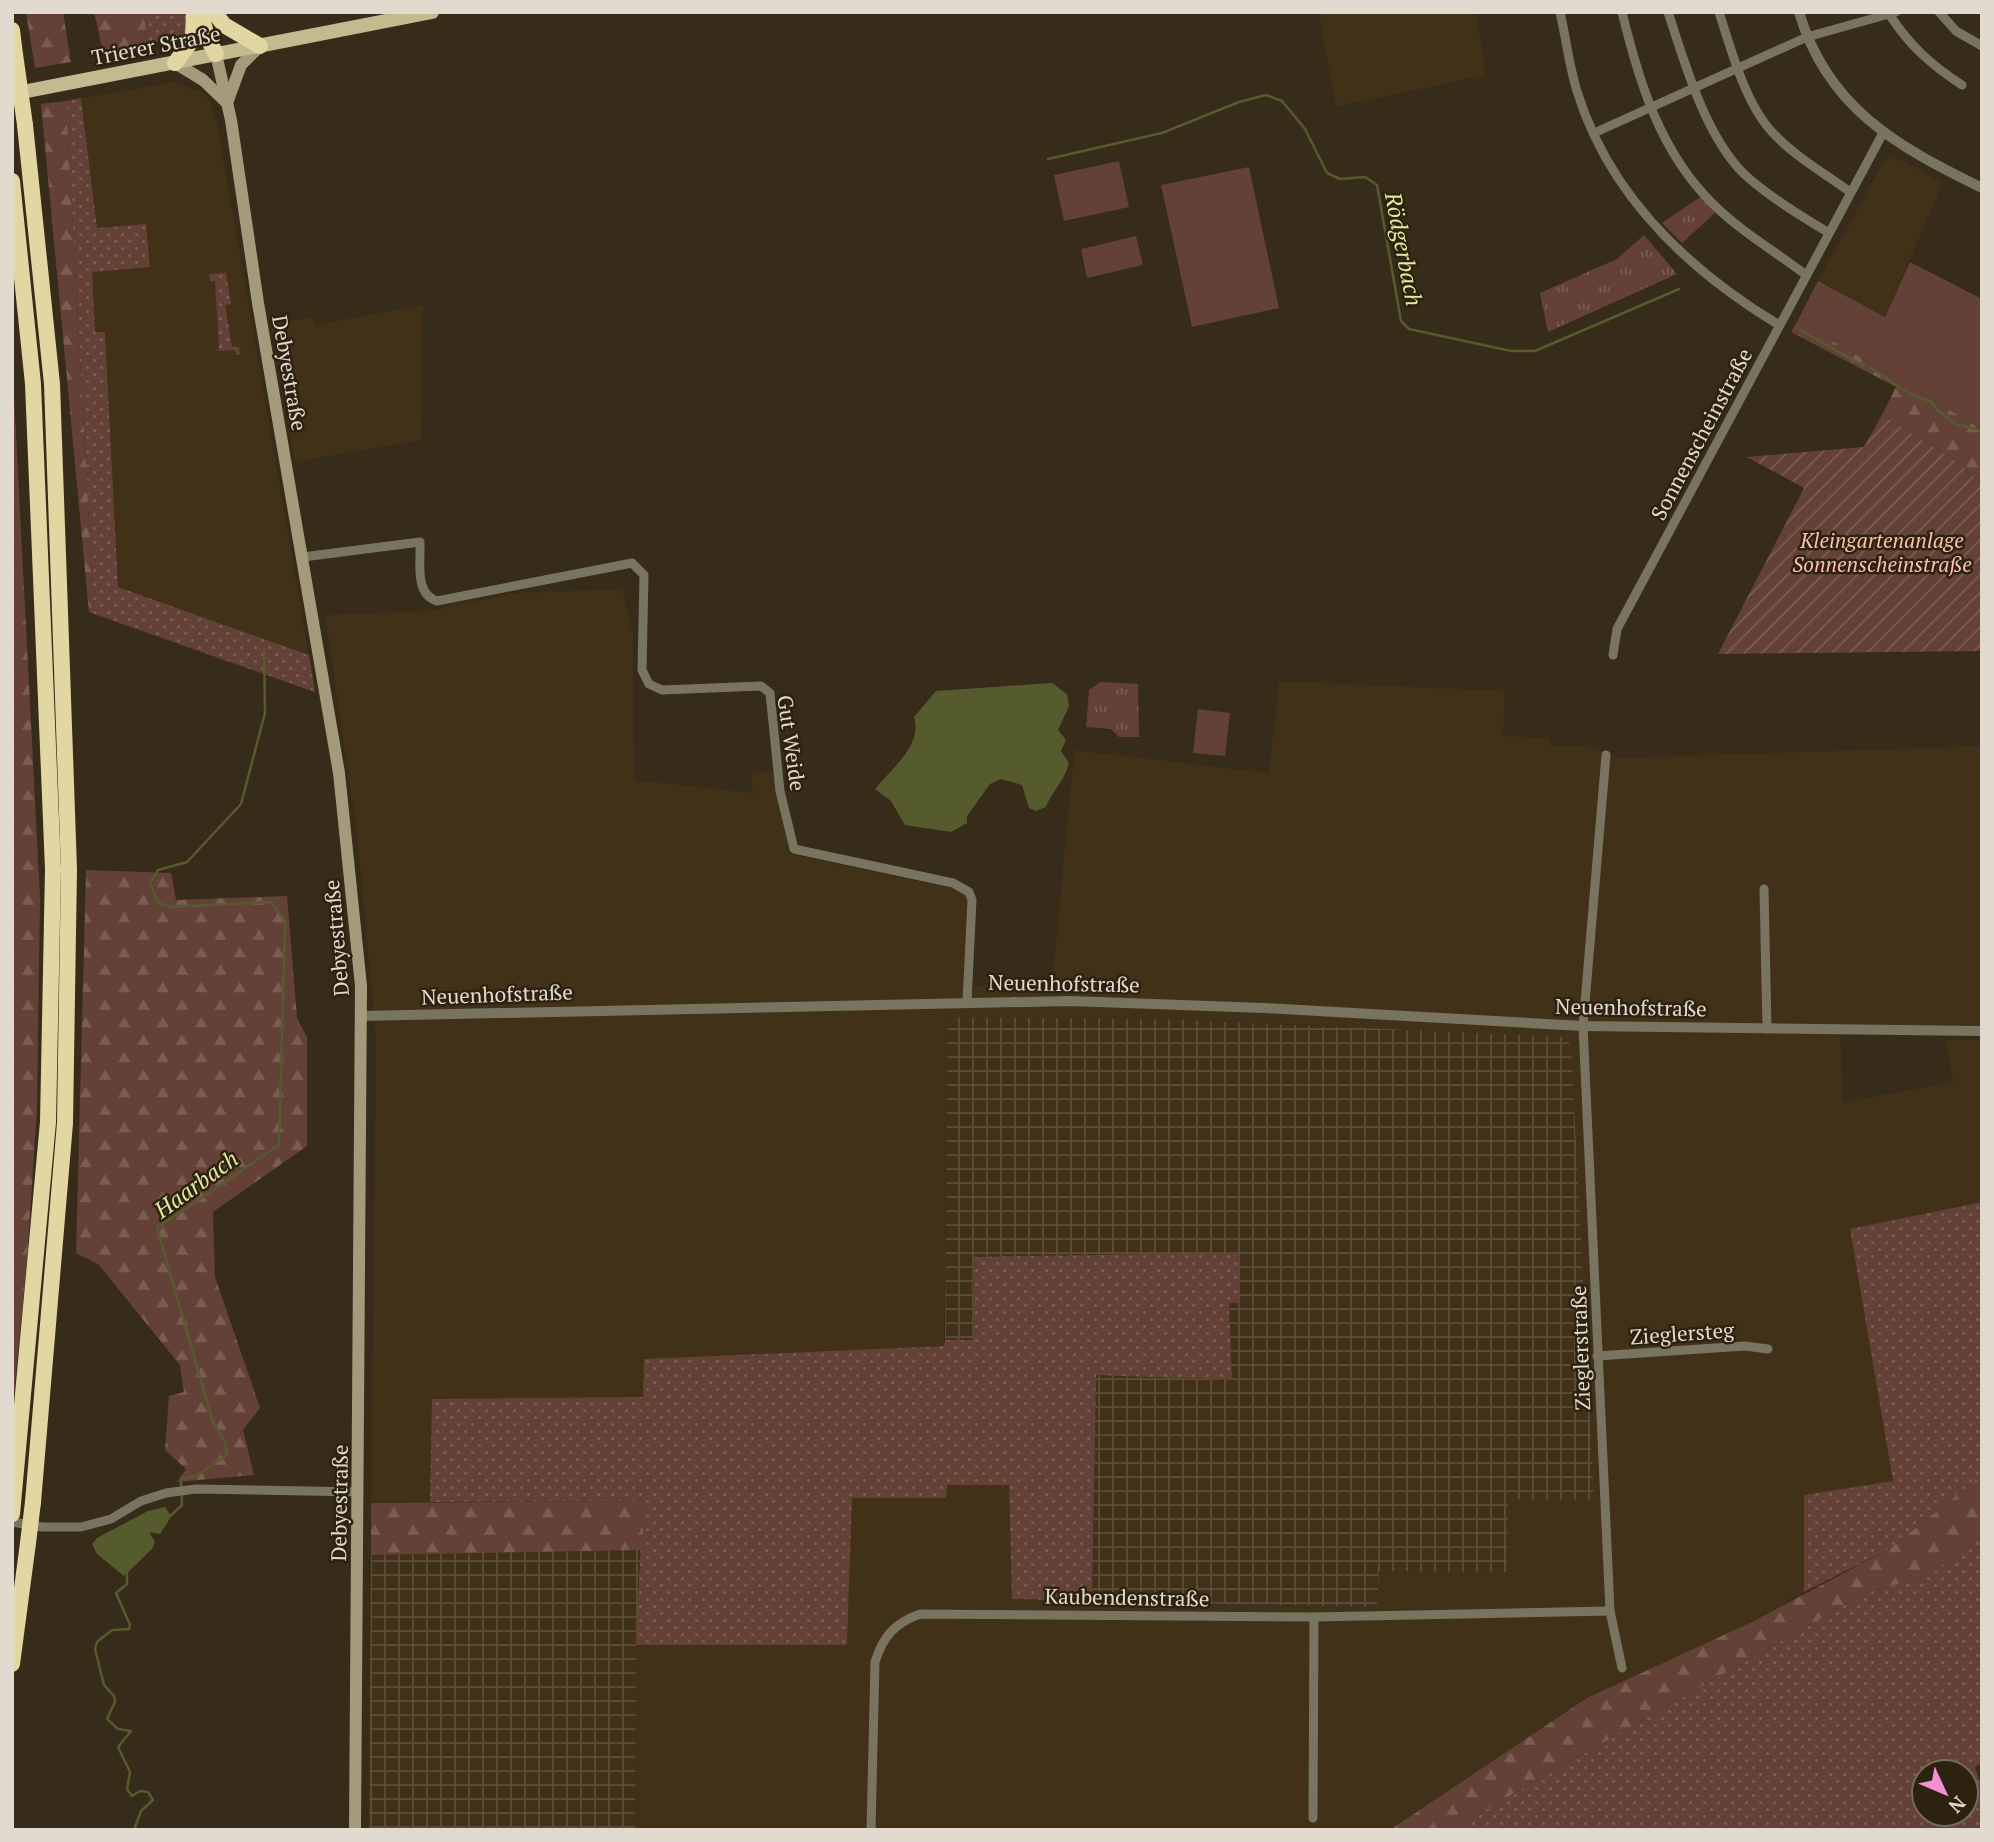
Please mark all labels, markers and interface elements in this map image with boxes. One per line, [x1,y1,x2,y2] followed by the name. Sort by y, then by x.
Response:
[89,19,223,71] street label: Trierer Straße
[1378,188,1430,309] water label: Rödgerbach
[266,313,314,433] street label: Debyestraße
[1644,343,1758,525] street label: Sonnenscheinstraße
[1792,526,1972,578] park label: Kleingartenanlage Sonnenscheinstraße
[771,693,813,793] street label: Gut Weide
[317,879,355,997] street label: Debyestraße
[988,968,1140,998] street label: Neuenhofstraße
[421,977,573,1011] street label: Neuenhofstraße
[1555,992,1707,1022] street label: Neuenhofstraße
[147,1143,244,1226] water label: Haarbach
[1564,1285,1596,1411] street label: Zieglerstraße
[1629,1315,1736,1351] street label: Zieglersteg
[324,1444,354,1562] street label: Debyestraße
[1044,1582,1210,1612] street label: Kaubendenstraße
[1910,1758,1980,1828] north arrow
[1943,1791,1972,1819] text: N

